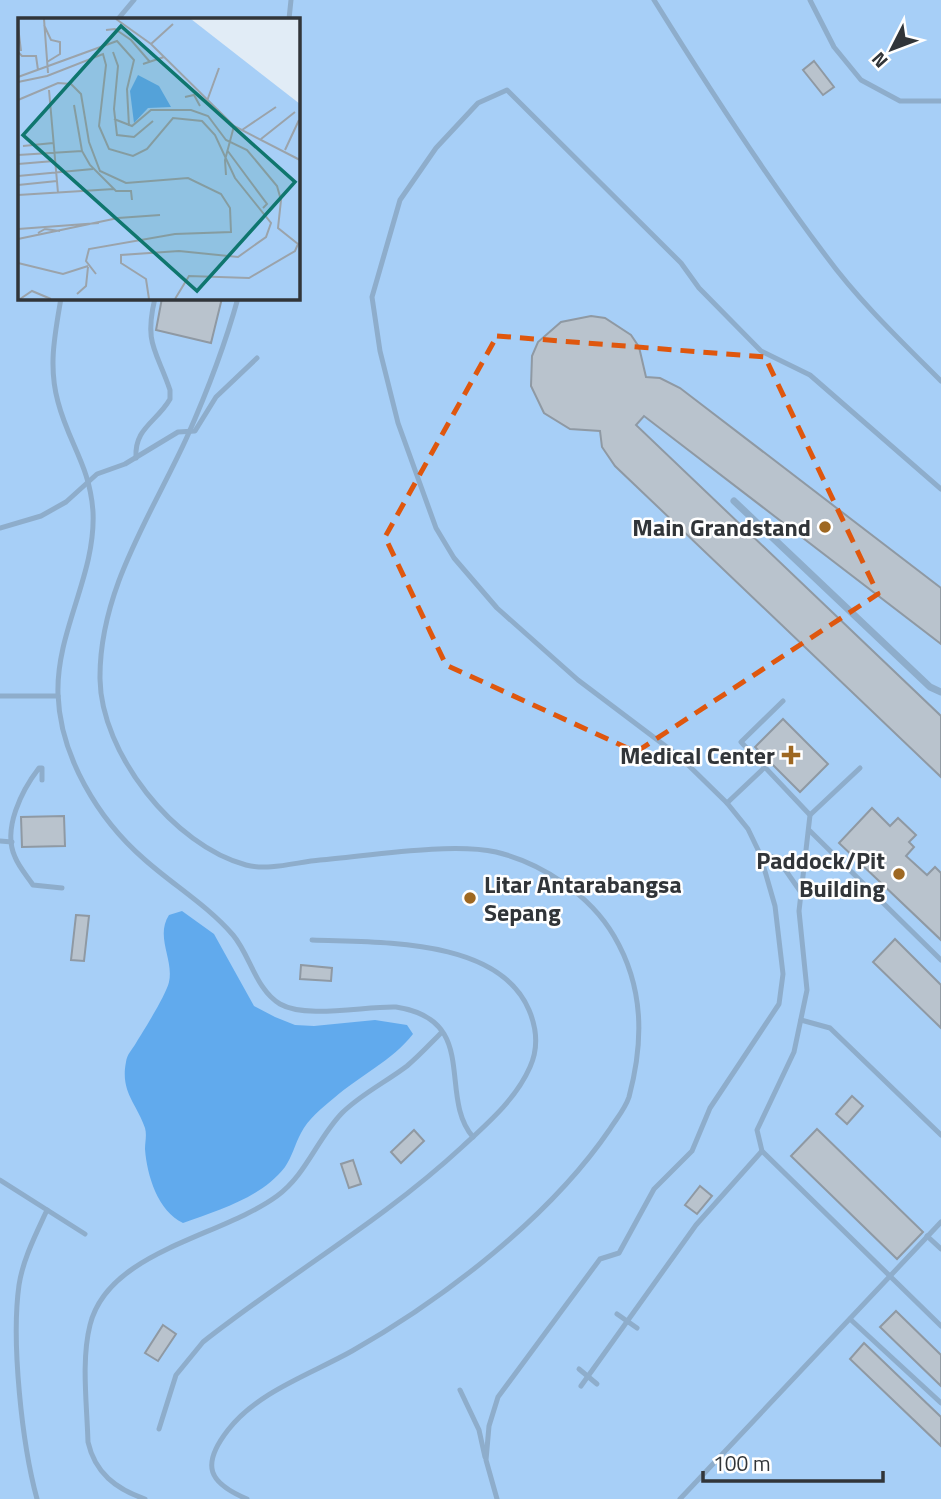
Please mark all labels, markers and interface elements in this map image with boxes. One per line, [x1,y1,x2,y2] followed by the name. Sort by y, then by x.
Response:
[857,14,927,84] north arrow
[18,18,299,299] inset map
[864,46,894,75] text: N
[632,509,811,545] place label: Main Grandstand
[817,519,833,535] marker: Main Grandstand
[620,737,775,773] place label: Medical Center
[781,745,801,765] marker: Medical Center
[756,842,885,906] place label: Paddock/Pit Building
[484,866,682,930] place label: Litar Antarabangsa Sepang
[891,866,907,882] marker: Paddock/Pit Building
[462,890,478,906] marker: Litar Antarabangsa Sepang
[703,1440,883,1484] scale bar
[713,1447,770,1479] text: 100 m

